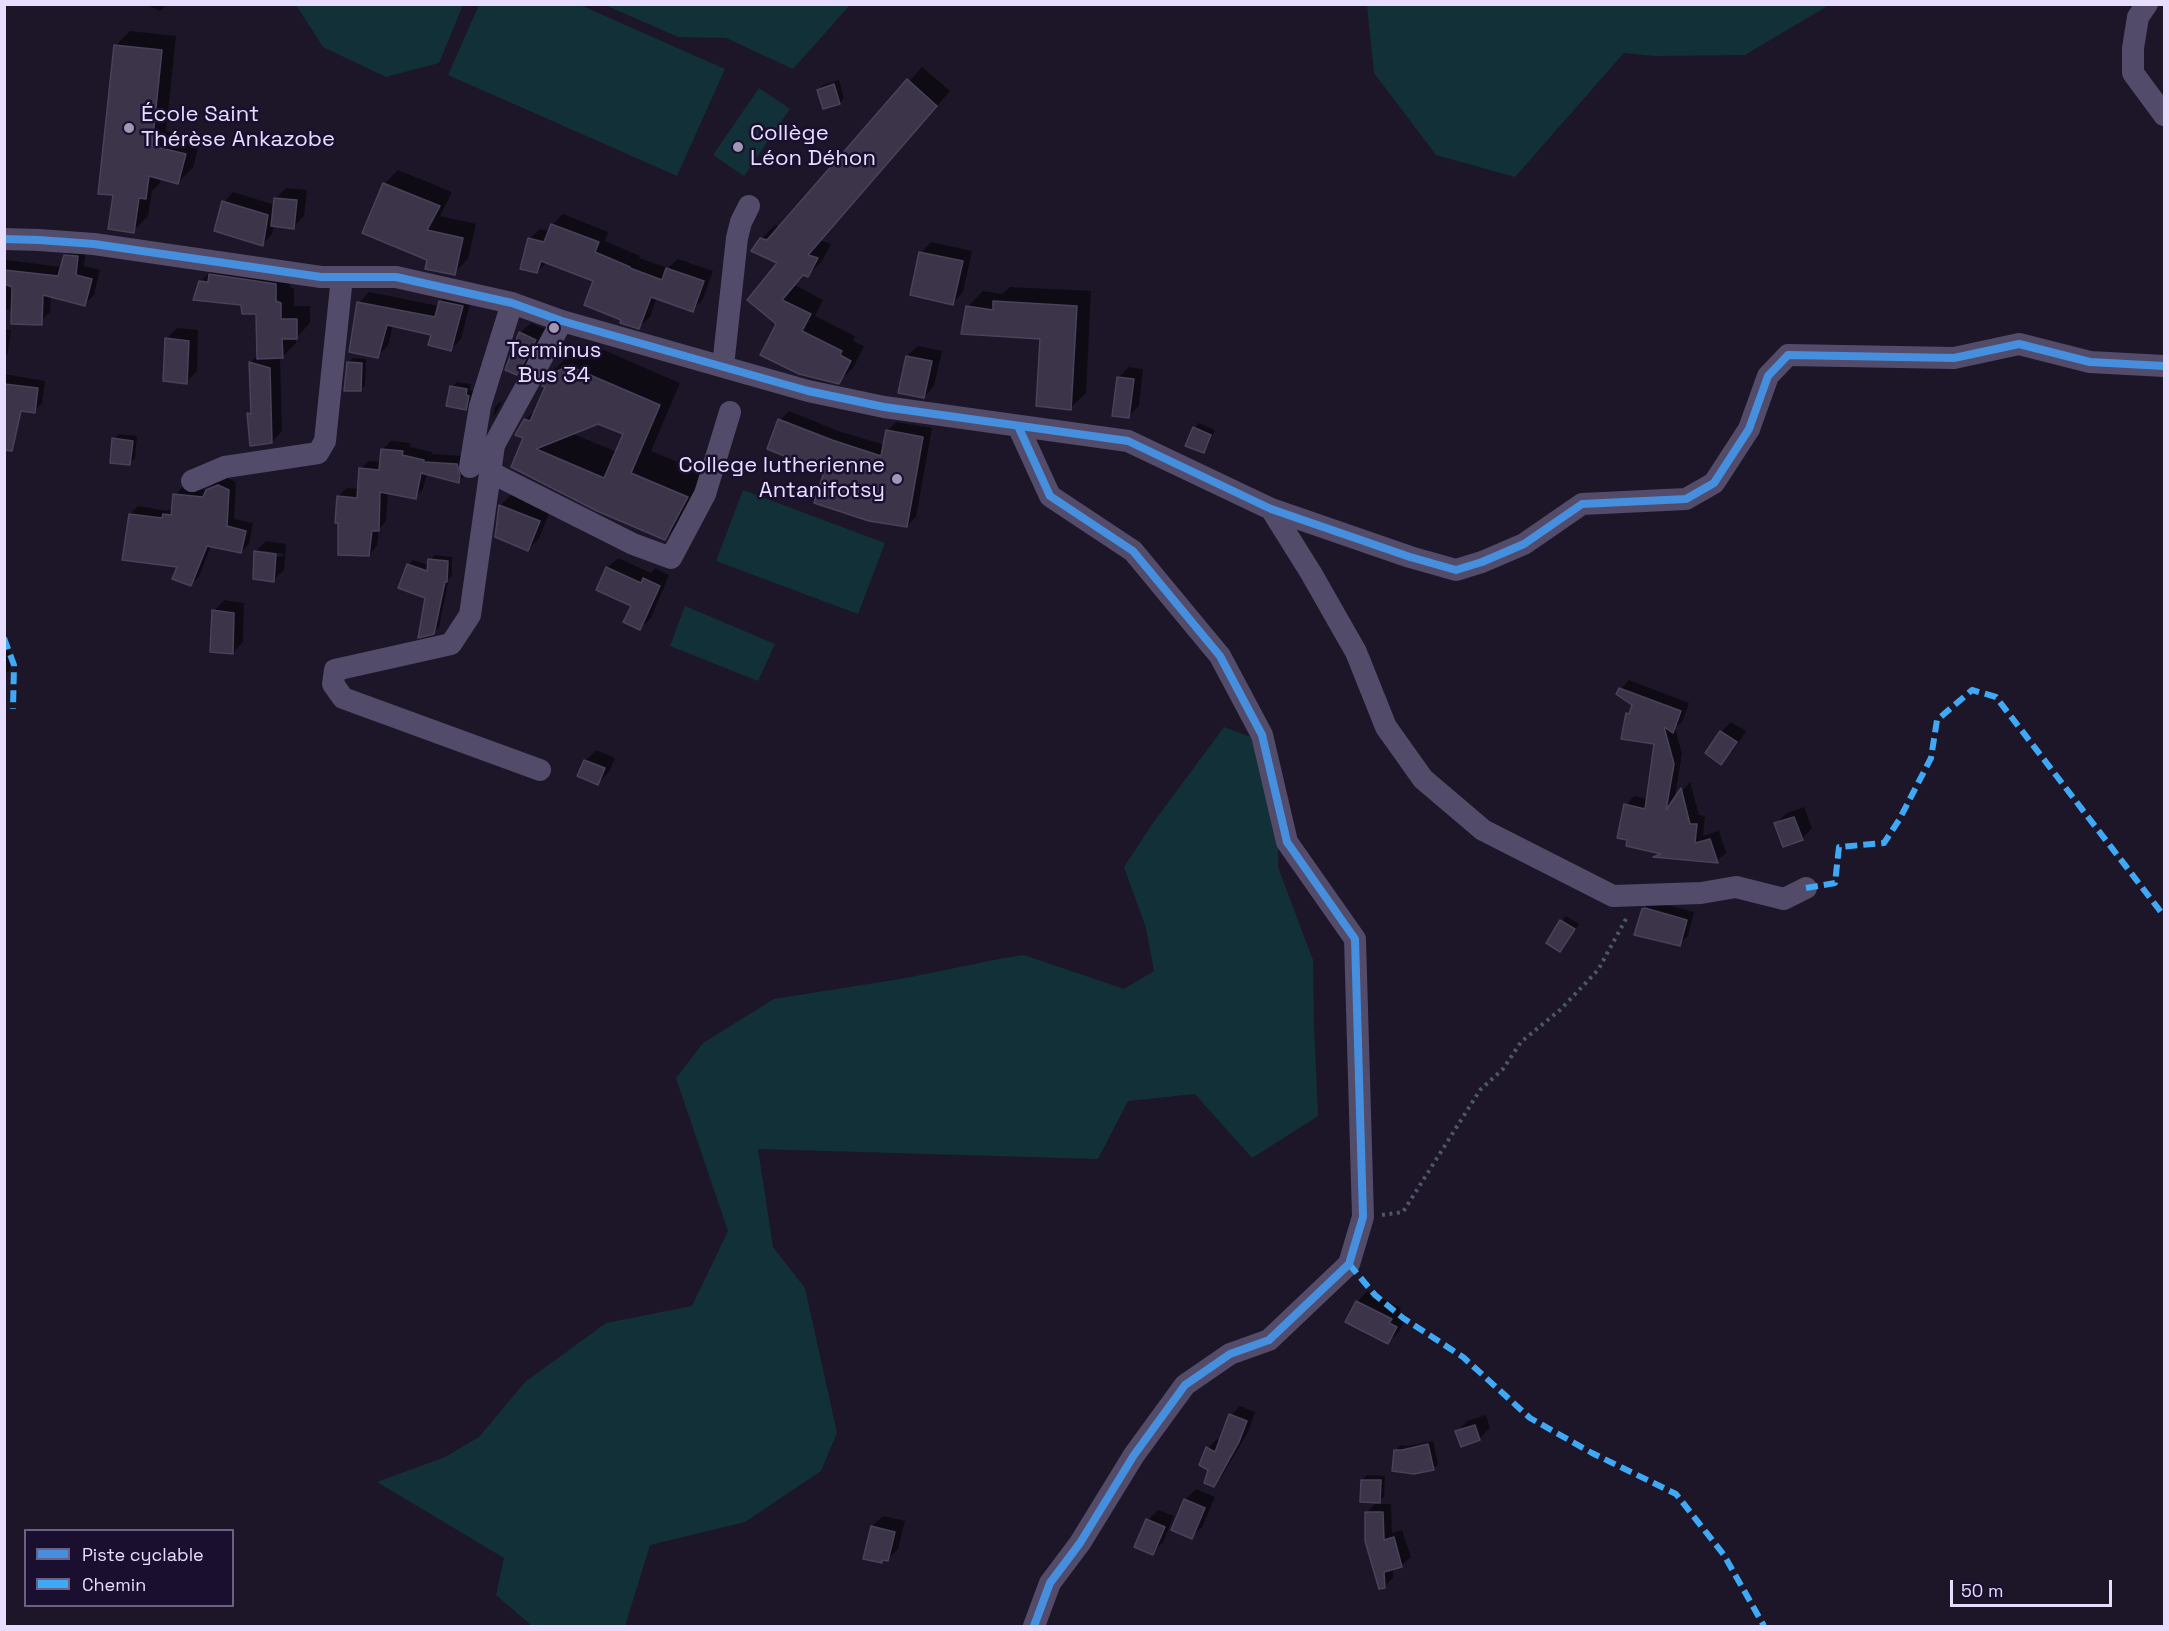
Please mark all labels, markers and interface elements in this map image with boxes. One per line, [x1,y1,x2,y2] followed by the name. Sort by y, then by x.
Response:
[141,102,335,154] place label: École Saint Thérèse Ankazobe
[122,121,136,135] marker: École Saint Thérèse Ankazobe
[750,121,876,172] place label: Collège Léon Déhon
[731,140,745,154] marker: Collège Léon Déhon
[547,321,561,335] marker: Terminus Bus 34
[507,338,601,390] place label: Terminus Bus 34
[678,453,885,505] place label: College lutherienne Antanifotsy
[890,472,904,486] marker: College lutherienne Antanifotsy
[24,1529,234,1607] legend
[82,1543,204,1566] text: Piste cyclable
[1953,1568,2115,1606] scale bar
[82,1573,146,1596] text: Chemin
[1961,1579,2003,1602] text: 50 m

